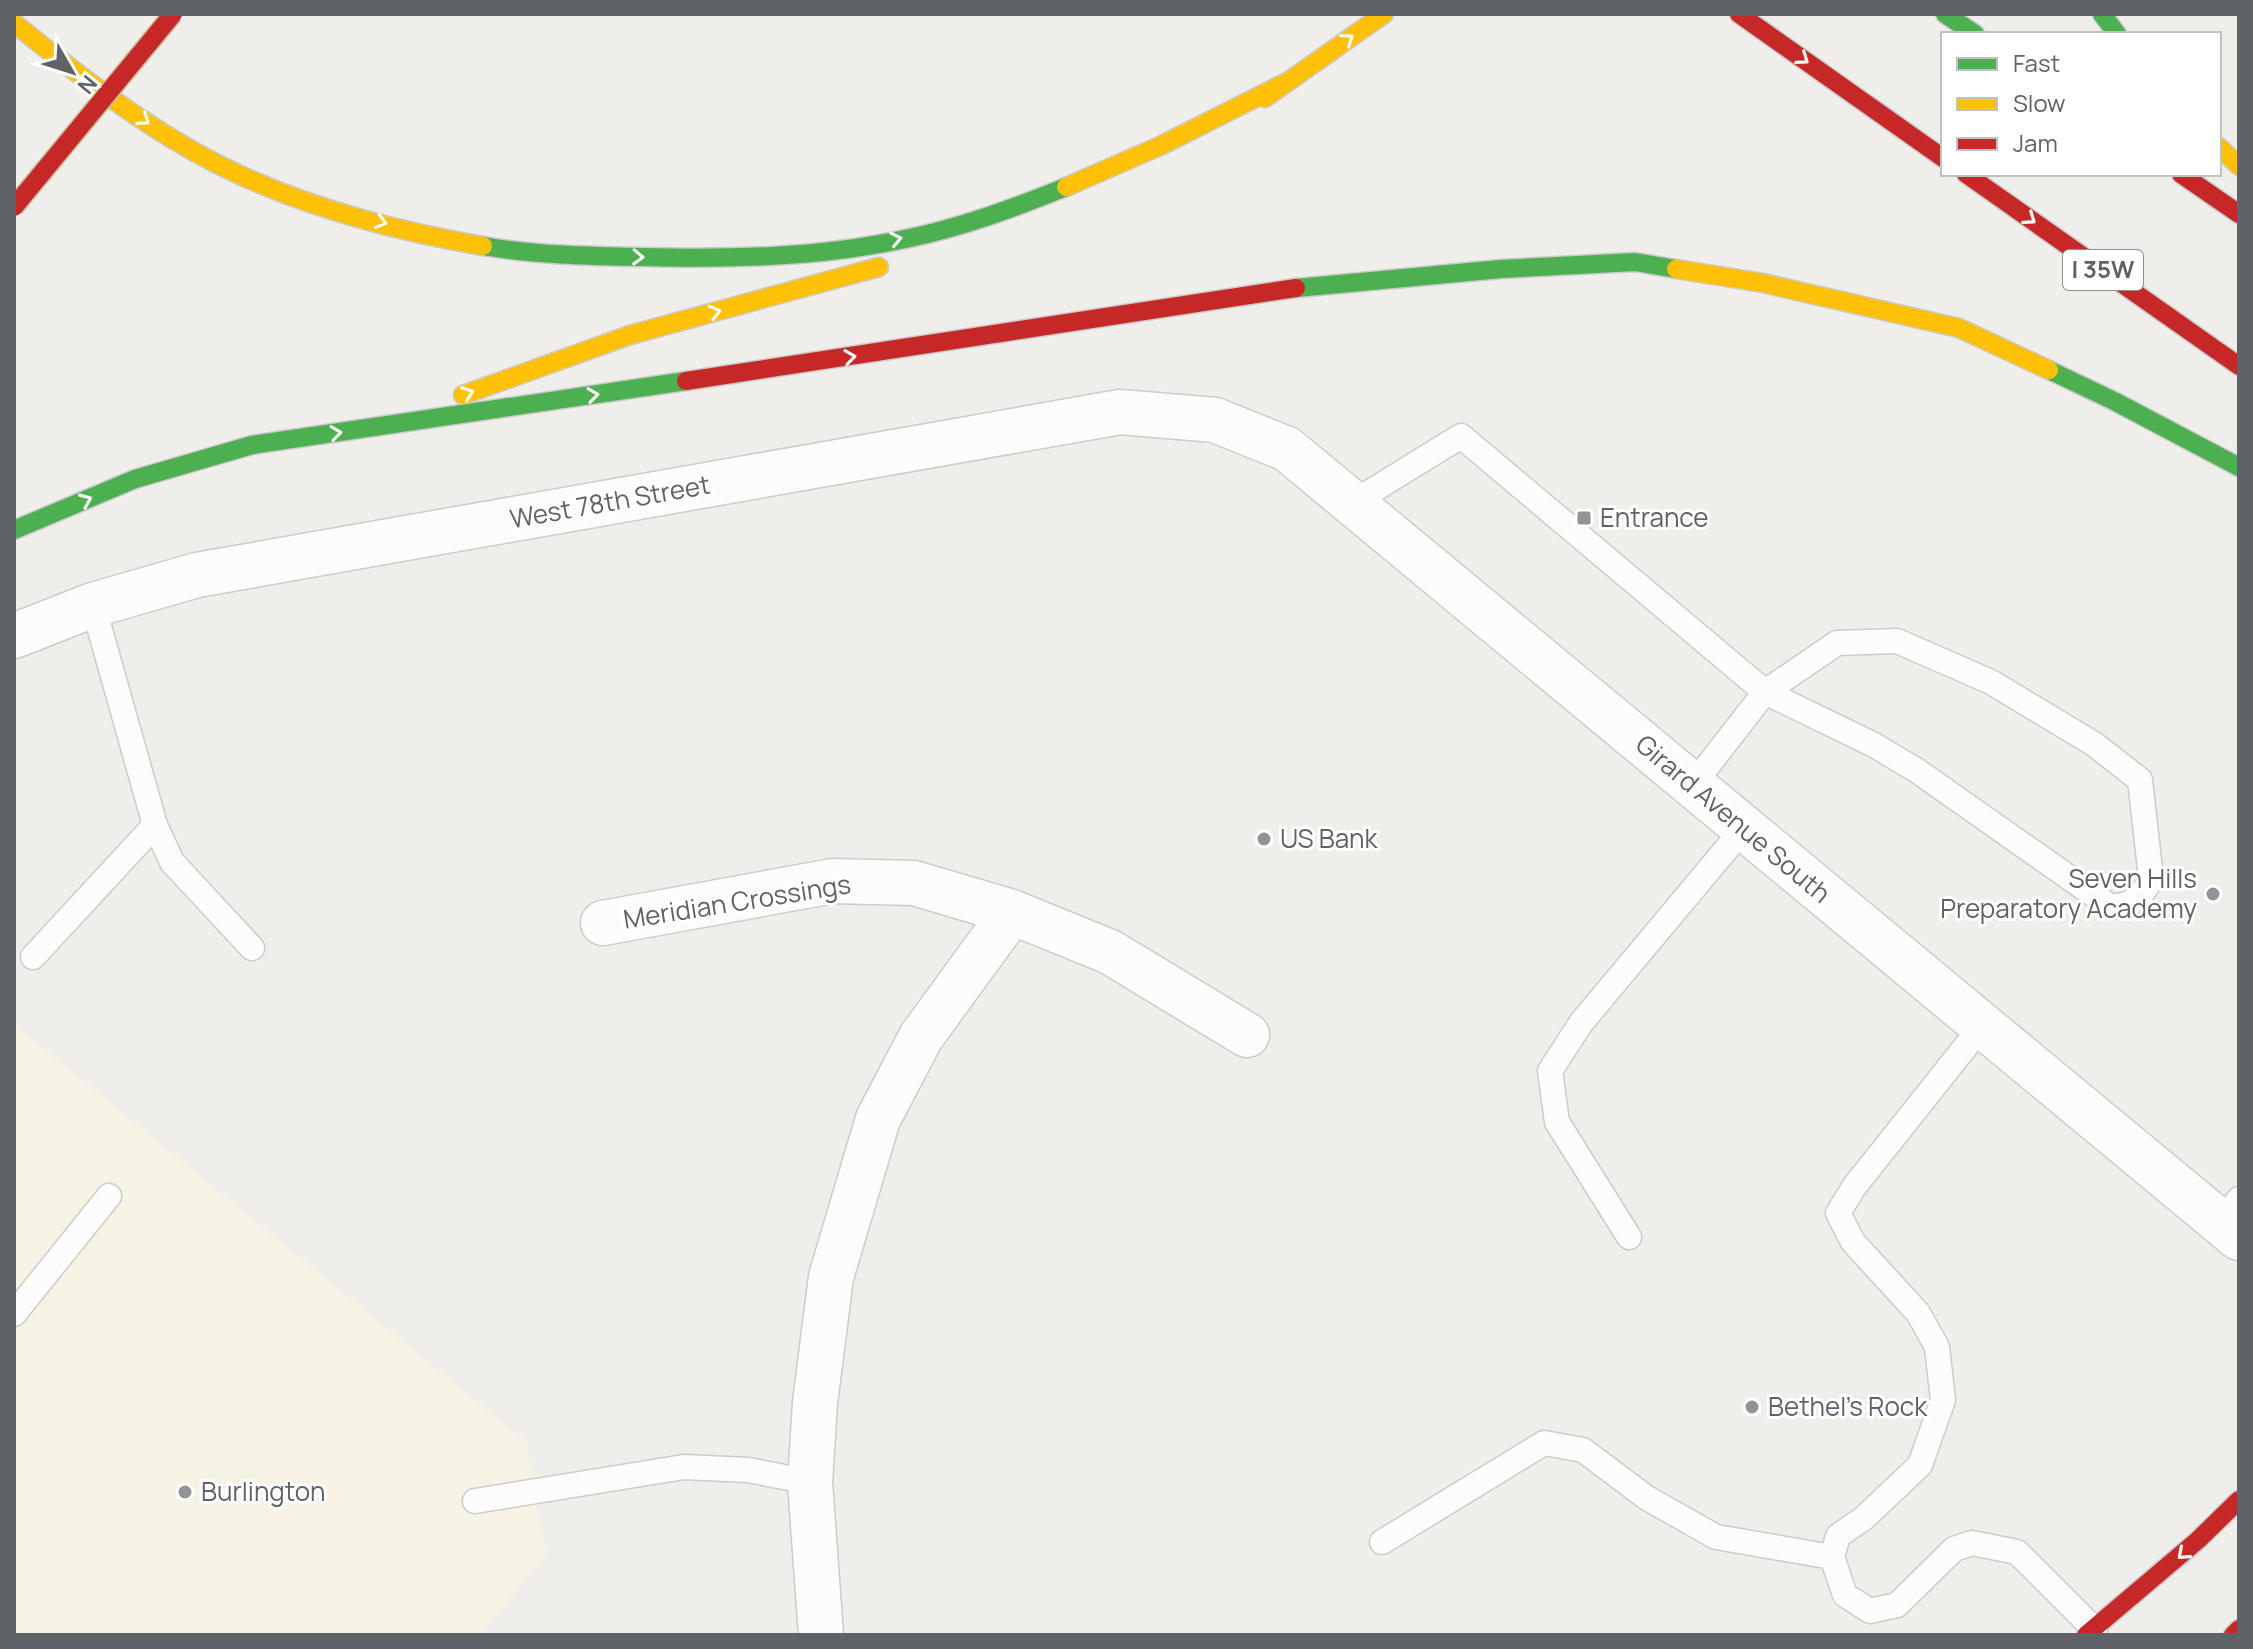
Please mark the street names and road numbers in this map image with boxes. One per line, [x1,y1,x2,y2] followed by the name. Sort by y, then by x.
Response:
[2063,250,2143,290] road number: I 35W
[507,466,713,536] street label: West 78th Street
[1628,726,1839,911] street label: Girard Avenue South
[620,865,853,937] street label: Meridian Crossings

